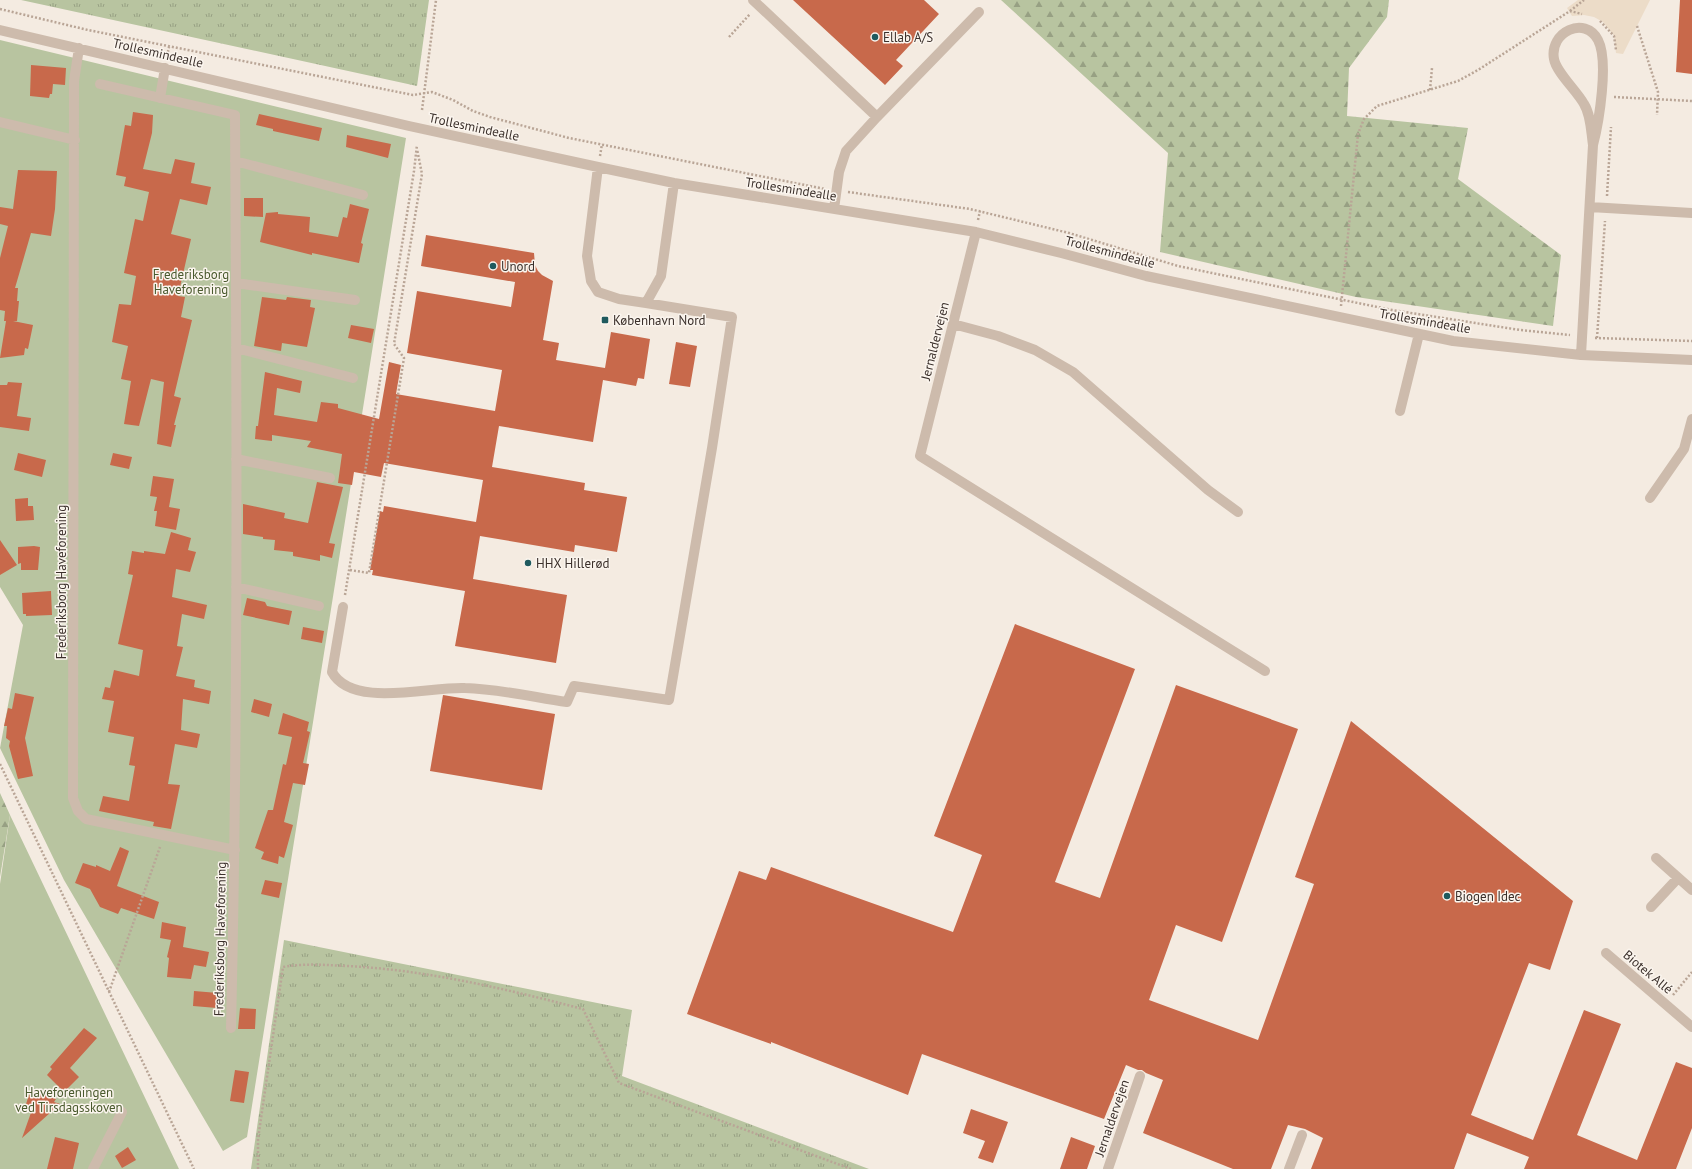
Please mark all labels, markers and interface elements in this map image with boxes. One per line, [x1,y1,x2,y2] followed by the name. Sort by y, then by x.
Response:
[883,29,933,46] place label: Ellab A/S
[870,32,880,42] marker: Ellab A/S
[111,34,205,72] street label: Trollesmindealle
[427,109,521,145] street label: Trollesmindealle
[744,173,838,205] street label: Trollesmindealle
[1063,232,1157,272] street label: Trollesmindealle
[501,258,535,275] place label: Unord
[488,261,498,271] marker: Unord
[153,266,229,298] park label: Frederiksborg Haveforening
[917,300,953,383] street label: Jernaldervejen
[1378,305,1472,337] street label: Trollesmindealle
[613,312,706,329] place label: København Nord
[600,315,610,325] marker: København Nord
[53,505,70,659] street label: Frederiksborg Haveforening
[536,555,609,572] place label: HHX Hillerød
[523,558,533,568] marker: HHX Hillerød
[210,862,230,1016] street label: Frederiksborg Haveforening
[1455,888,1520,905] place label: Biogen Idec
[1442,891,1452,901] marker: Biogen Idec
[1620,946,1676,998] street label: Biotek Allé
[1091,1077,1133,1160] street label: Jernaldervejen
[15,1084,123,1116] park label: Haveforeningen ved Tirsdagsskoven

